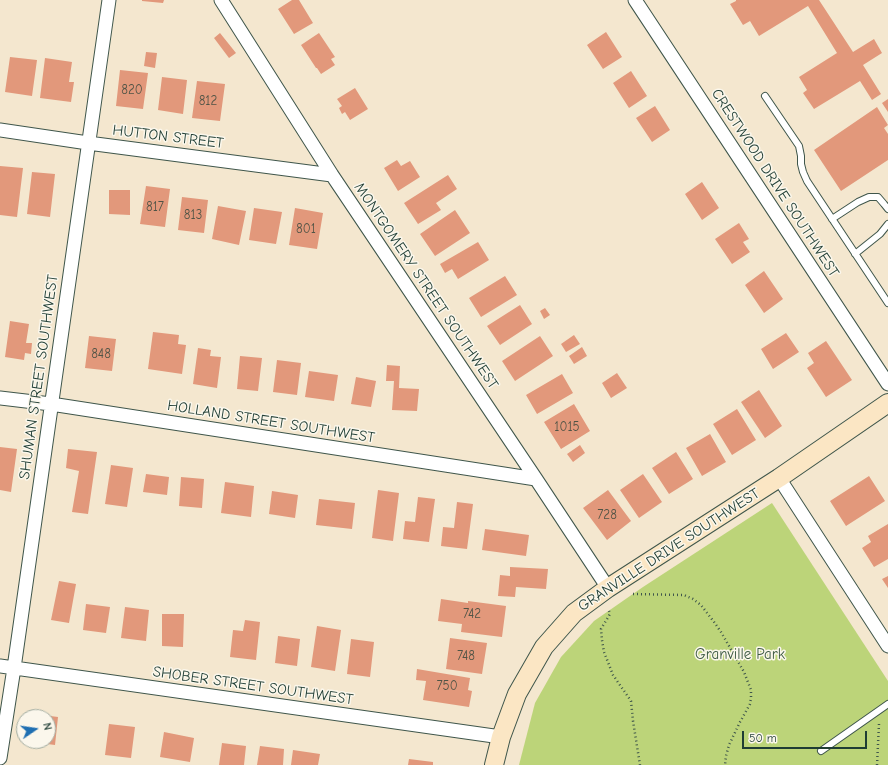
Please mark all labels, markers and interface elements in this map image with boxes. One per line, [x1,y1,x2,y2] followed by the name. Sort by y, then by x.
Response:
[121,82,143,98] house number: 820
[707,85,843,281] street label: CRESTWOOD DRIVE SOUTHWEST
[199,93,217,109] house number: 812
[111,121,225,153] street label: HUTTON STREET
[350,179,502,393] street label: MONTGOMERY STREET SOUTHWEST
[146,199,164,215] house number: 817
[184,207,202,223] house number: 813
[296,221,316,237] house number: 801
[16,273,62,481] street label: SHUMAN STREET SOUTHWEST
[91,346,111,362] house number: 848
[166,397,376,447] street label: HOLLAND STREET SOUTHWEST
[554,419,580,435] house number: 1015
[575,485,763,615] street label: GRANVILLE DRIVE SOUTHWEST
[597,507,617,523] house number: 728
[463,606,481,622] house number: 742
[695,646,785,664] park label: Granville Park
[457,648,475,664] house number: 748
[152,663,354,709] street label: SHOBER STREET SOUTHWEST
[436,678,458,694] house number: 750
[16,709,56,749] north arrow
[40,721,54,731] text: N
[744,723,869,749] scale bar
[749,731,777,745] text: 50 m

